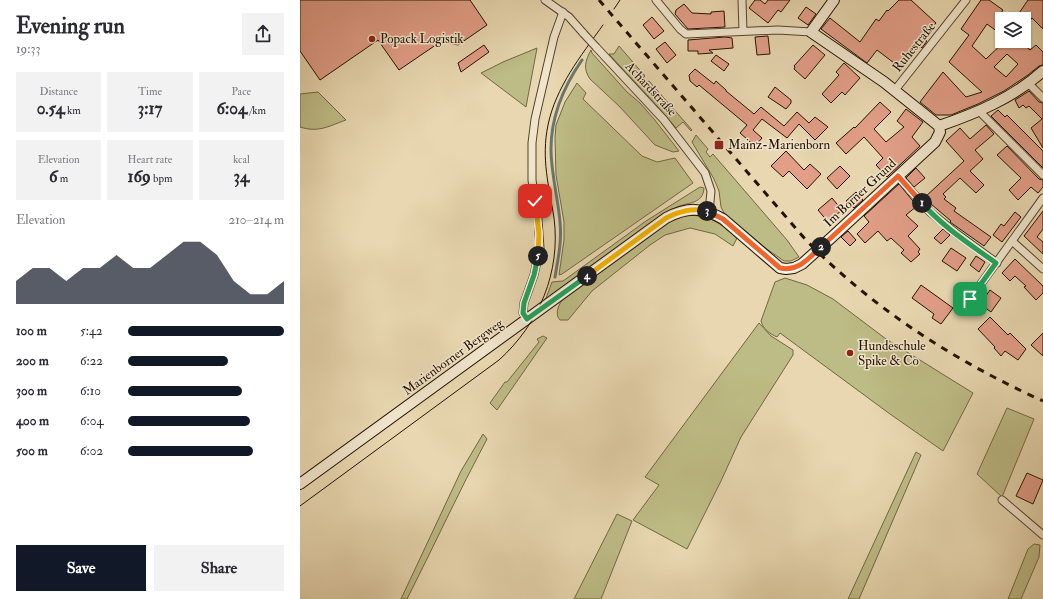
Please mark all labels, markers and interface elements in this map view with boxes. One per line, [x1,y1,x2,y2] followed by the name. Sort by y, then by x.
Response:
[16,12,125,40] text: Evening run
[995,12,1031,48] map controls
[995,12,1031,48] button: layers
[242,13,284,55] button: share
[889,18,939,75] street label: Ruhestraße
[380,31,464,48] place label: Popack Logistik
[367,34,377,44] marker: Popack Logistik
[16,41,40,57] text: 19:33
[621,58,680,120] street label: Achardstraße
[39,85,78,98] text: Distance
[138,85,162,98] text: Time
[231,85,251,98] text: Pace
[37,98,65,119] text: 0.54
[138,98,162,119] text: 3:17
[217,98,247,119] text: 6:04
[65,104,81,117] text: km
[247,104,266,117] text: /km
[728,137,830,153] place label: Mainz-Marienborn
[713,139,725,151] marker: Mainz-Marienborn
[38,153,80,166] text: Elevation
[128,153,172,166] text: Heart rate
[233,153,250,166] text: kcal
[821,155,900,231] street label: Im Borner Grund
[49,166,58,187] text: 6
[127,166,151,187] text: 169
[234,166,249,187] text: 34
[58,172,68,185] text: m
[151,172,173,185] text: bpm
[518,184,552,218] pin
[524,190,546,212] icon: check
[912,193,932,213] pin: 1
[920,196,924,209] text: 1
[697,201,717,221] pin: 3
[705,204,709,217] text: 3
[16,212,66,228] text: Elevation
[229,212,284,228] text: 210–214 m
[811,237,831,257] pin: 2
[818,240,824,253] text: 2
[528,246,548,266] pin: 5
[536,249,540,262] text: 5
[577,266,597,286] pin: 4
[584,269,590,282] text: 4
[953,282,987,316] pin
[959,288,981,310] icon: arrive
[400,315,507,399] street label: Marienborner Bergweg
[16,323,47,339] text: 100 m
[80,323,103,339] text: 5:42
[858,338,926,370] place label: Hundeschule Spike & Co
[845,348,855,358] marker: Hundeschule Spike & Co
[16,353,49,369] text: 200 m
[80,353,103,369] text: 6:22
[16,383,47,399] text: 300 m
[80,383,101,399] text: 6:10
[16,413,49,429] text: 400 m
[80,413,103,429] text: 6:04
[16,443,48,459] text: 500 m
[80,443,103,459] text: 6:02
[16,545,146,591] button: Save
[154,545,284,591] button: Share

